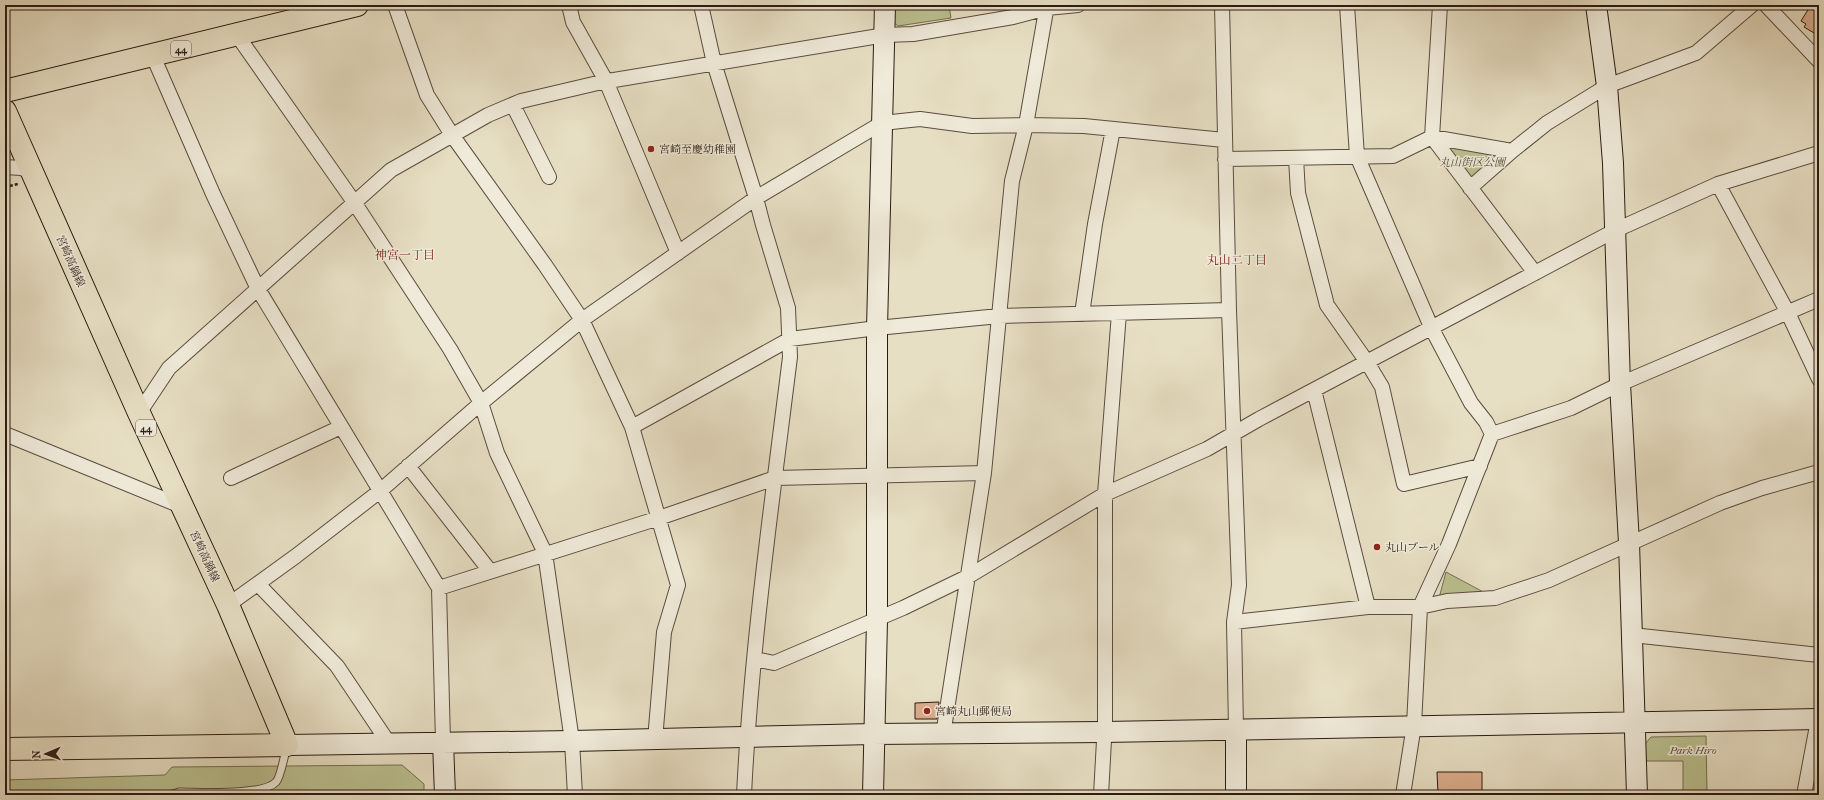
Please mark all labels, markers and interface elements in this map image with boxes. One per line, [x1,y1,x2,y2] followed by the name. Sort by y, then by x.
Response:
[171,41,191,57] road number: 44
[659,143,736,156] place label: 宮崎至慶幼稚園
[646,144,656,154] marker: 宮崎至慶幼稚園
[1439,156,1507,169] park label: 丸山街区公園
[53,233,88,289] street label: 宮崎高鍋線
[375,248,435,262] district label: 神宮一丁目
[1207,253,1267,267] district label: 丸山二丁目
[136,420,156,436] road number: 44
[187,529,222,584] street label: 宮崎高鍋線
[1385,541,1439,554] place label: 丸山プール
[1372,542,1382,552] marker: 丸山プール
[935,705,1012,718] place label: 宮崎丸山郵便局
[922,706,932,716] marker: 宮崎丸山郵便局
[26,734,66,774] north arrow
[1668,744,1717,757] park label: Park Hiro
[30,749,43,759] text: N

